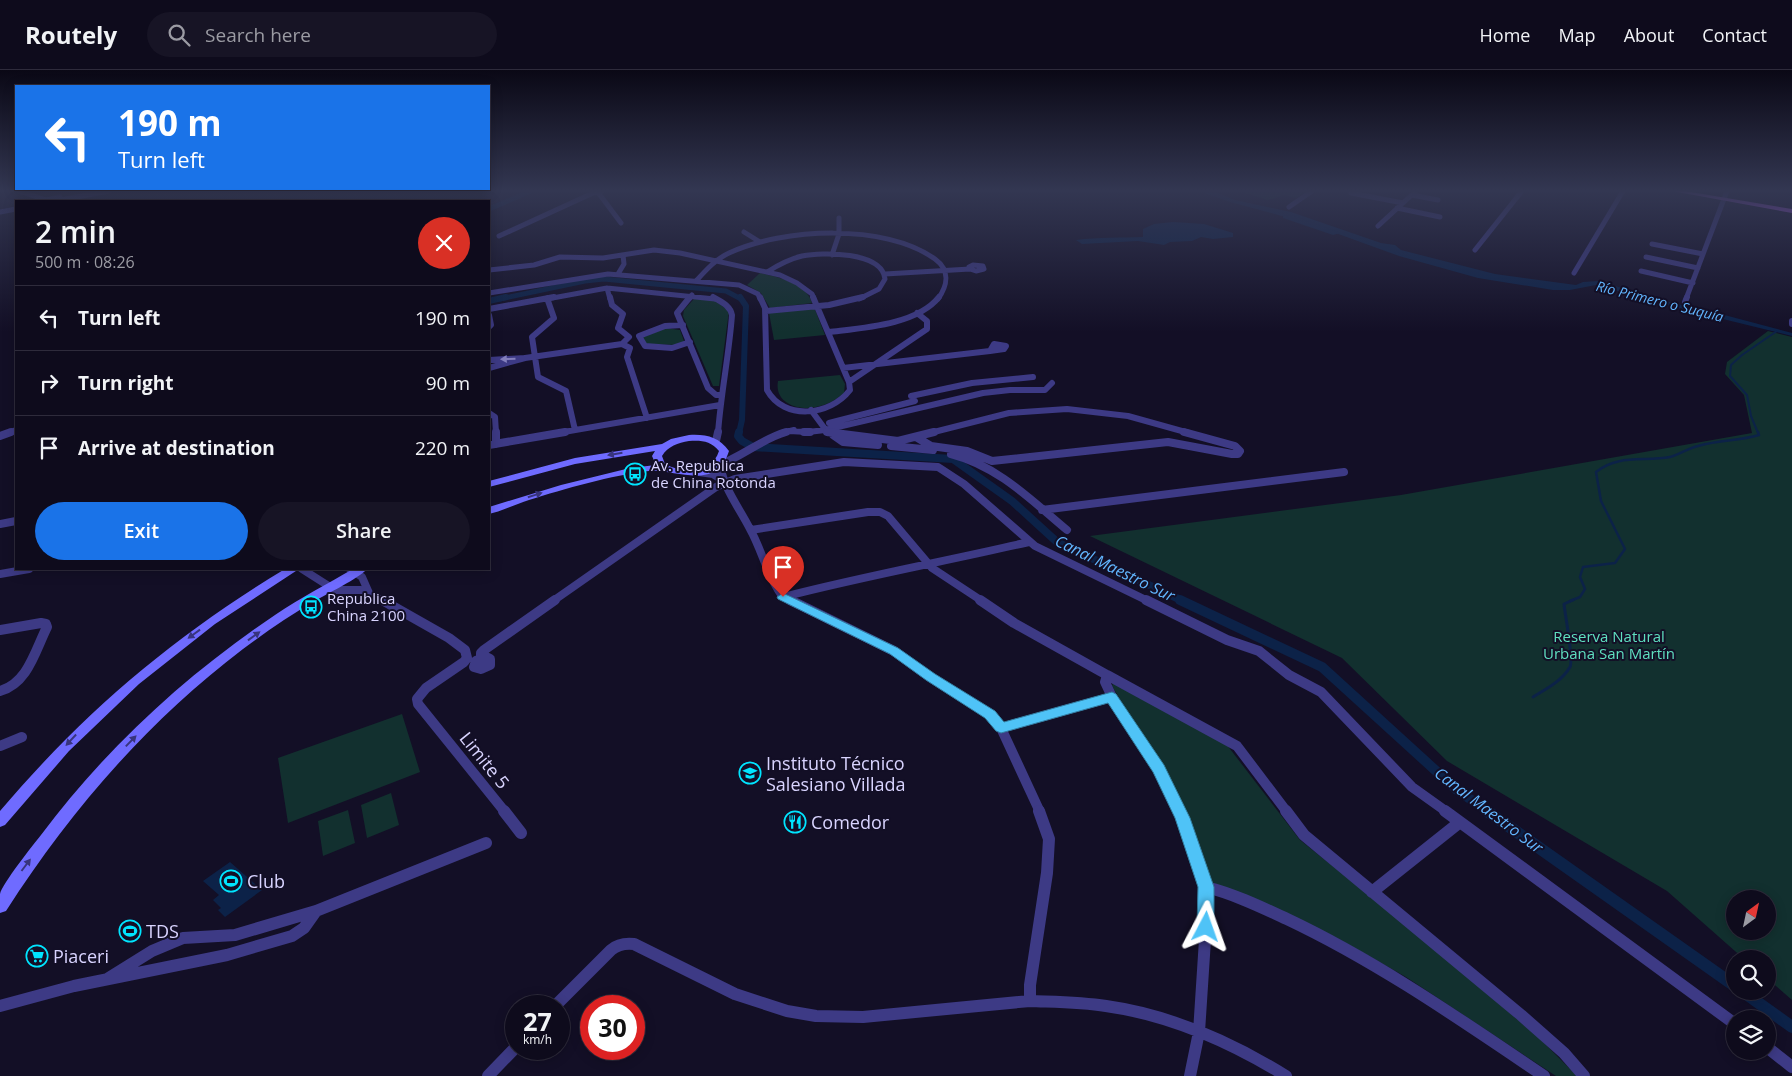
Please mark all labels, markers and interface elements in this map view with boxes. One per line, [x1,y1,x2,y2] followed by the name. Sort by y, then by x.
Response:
[147,12,497,57] search box
[25,18,117,51] text: Routely
[165,21,193,49] icon: search
[205,22,311,48] text: Search here
[1480,23,1530,47] text: Home
[1558,23,1596,47] text: Map
[1624,23,1674,47] text: About
[1702,23,1767,47] text: Contact
[118,99,222,146] text: 190 m
[35,105,100,170] icon: left
[118,144,205,174] text: Turn left
[35,211,116,252] text: 2 min
[418,217,470,269] button: close
[35,251,135,273] text: 500 m · 08:26
[1594,276,1726,326] water label: Río Primero o Suquía
[35,304,63,332] icon: left
[78,305,160,331] text: Turn left
[415,305,470,331] text: 190 m
[500,355,516,363] one-way arrow
[35,369,63,397] icon: right
[78,370,173,396] text: Turn right
[426,370,470,396] text: 90 m
[35,434,63,462] icon: arrive
[78,435,275,461] text: Arrive at destination
[415,435,470,461] text: 220 m
[607,450,623,458] one-way arrow
[651,455,776,492] place label: Av. Republica de China Rotonda
[623,462,647,486] bus stop icon: Av. Republica de China Rotonda
[528,491,543,499] one-way arrow
[35,502,248,560] button: Exit
[258,502,470,560] button: Share
[1051,529,1179,607] water label: Canal Maestro Sur
[762,546,804,597] pin
[769,553,797,581] icon: arrive
[327,588,405,625] place label: Republica China 2100
[299,595,323,619] bus stop icon: Republica China 2100
[1543,626,1675,663] park label: Reserva Natural Urbana San Martín
[187,629,201,639] one-way arrow
[247,631,261,641] one-way arrow
[455,727,515,793] street label: Limite 5
[65,734,77,746] one-way arrow
[125,735,137,747] one-way arrow
[766,751,906,796] place label: Instituto Técnico Salesiano Villada
[738,761,762,785] school or university icon: Instituto Técnico Salesiano Villada
[1430,762,1548,858] water label: Canal Maestro Sur
[783,810,807,834] restaurant icon: Comedor
[811,810,890,834] place label: Comedor
[21,858,31,872] one-way arrow
[219,869,243,893] sports icon: Club
[247,869,285,893] place label: Club
[1726,890,1776,940] north arrow
[1726,890,1776,1060] map controls
[1179,900,1231,952] position arrow
[118,919,142,943] sports icon: TDS
[146,919,179,943] place label: TDS
[25,944,49,968] supermarket icon: Piaceri
[53,944,109,968] place label: Piaceri
[1726,950,1776,1000] button: search
[580,995,645,1060] speed limit sign: 30
[523,1004,552,1038] text: 27
[1726,1010,1776,1060] button: layers
[523,1031,552,1048] text: km/h

